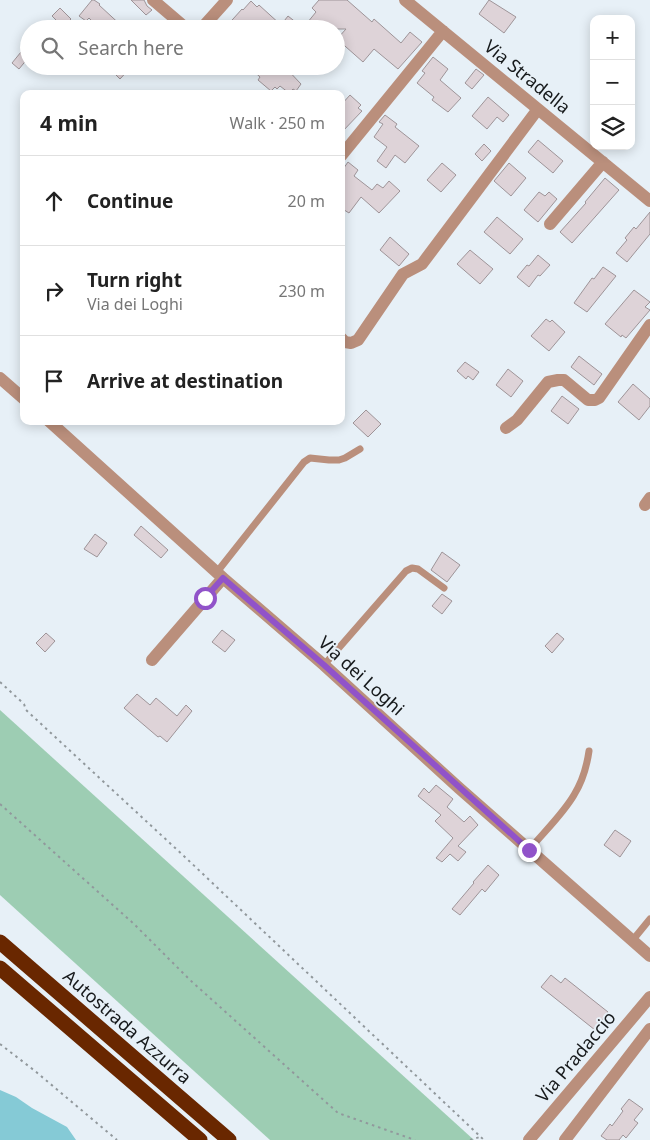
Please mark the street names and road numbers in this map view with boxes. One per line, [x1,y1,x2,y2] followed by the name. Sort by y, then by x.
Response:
[480,34,576,118] street label: Via Stradella
[314,630,410,720] street label: Via dei Loghi
[59,964,197,1089] street label: Autostrada Azzurra
[530,1006,621,1107] street label: Via Pradaccio

